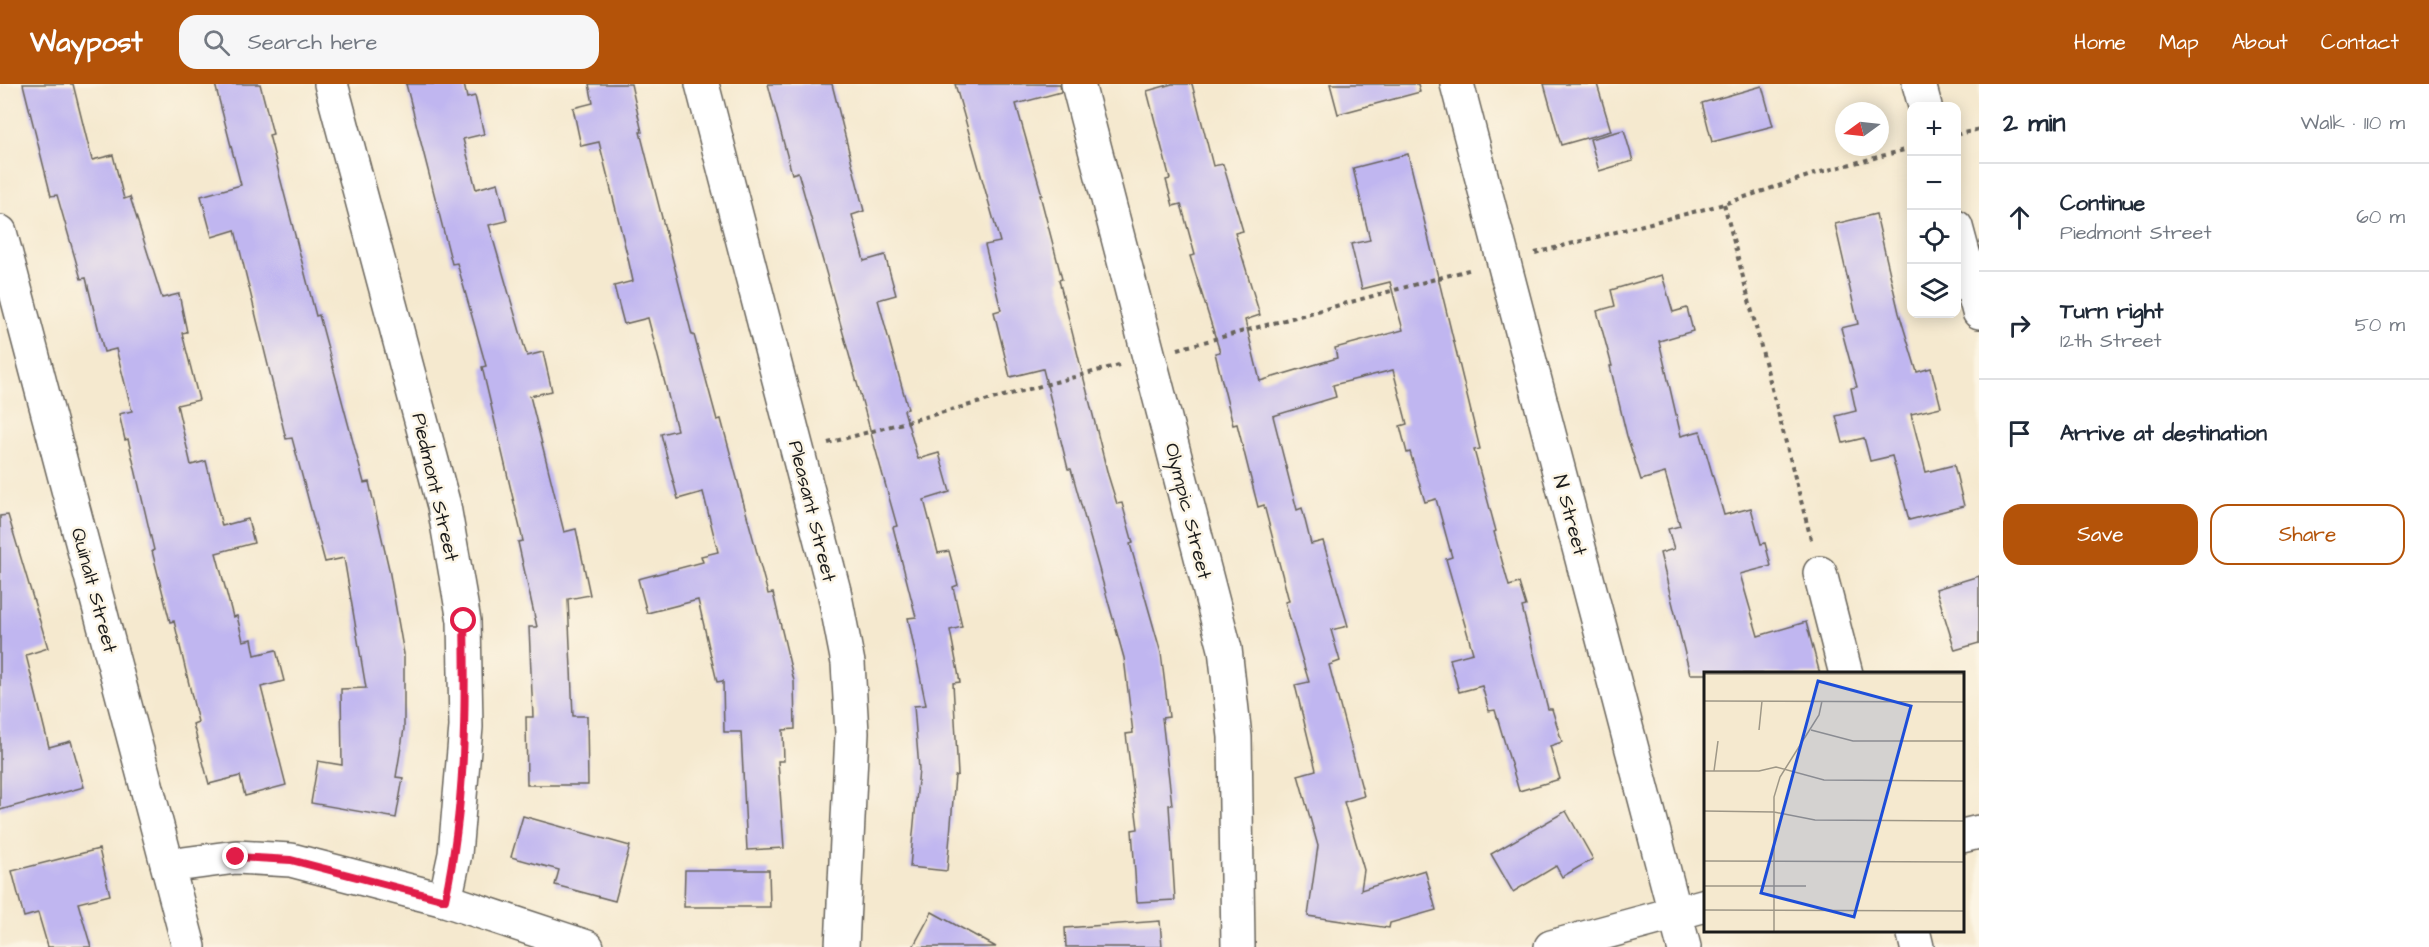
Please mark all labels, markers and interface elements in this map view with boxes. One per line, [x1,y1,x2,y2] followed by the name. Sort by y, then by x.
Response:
[179,15,599,69] search box
[30,23,143,62] text: Waypost
[200,26,233,59] icon: search
[248,27,378,58] text: Search here
[2074,28,2126,57] text: Home
[2159,28,2199,57] text: Map
[2232,28,2288,57] text: About
[2321,28,2399,57] text: Contact
[1835,102,1889,156] north arrow
[1907,102,1961,318] map controls
[1907,102,1961,156] button: +
[2003,105,2065,141] text: 2 min
[2300,109,2405,137] text: Walk · 110 m
[1907,156,1961,210] button: −
[2060,188,2145,219] text: Continue
[2003,201,2036,234] icon: ahead
[2356,203,2405,231] text: 60 m
[1907,210,1961,264] button: locate
[2060,219,2211,247] text: Piedmont Street
[1907,264,1961,318] button: layers
[2060,296,2163,327] text: Turn right
[2003,309,2036,342] icon: right
[2355,311,2405,339] text: 50 m
[2060,327,2162,355] text: 12th Street
[404,410,466,564] street label: Piedmont Street
[2003,417,2036,450] icon: arrive
[2060,418,2267,449] text: Arrive at destination
[781,438,843,585] street label: Pleasant Street
[1157,440,1219,583] street label: Olympic Street
[1546,472,1594,559] street label: N Street
[2003,504,2198,565] button: Save
[2210,504,2405,565] button: Share
[64,525,124,656] street label: Quinalt Street
[450,607,476,633] route start
[1704,672,1964,932] inset map
[222,843,248,869] route end

